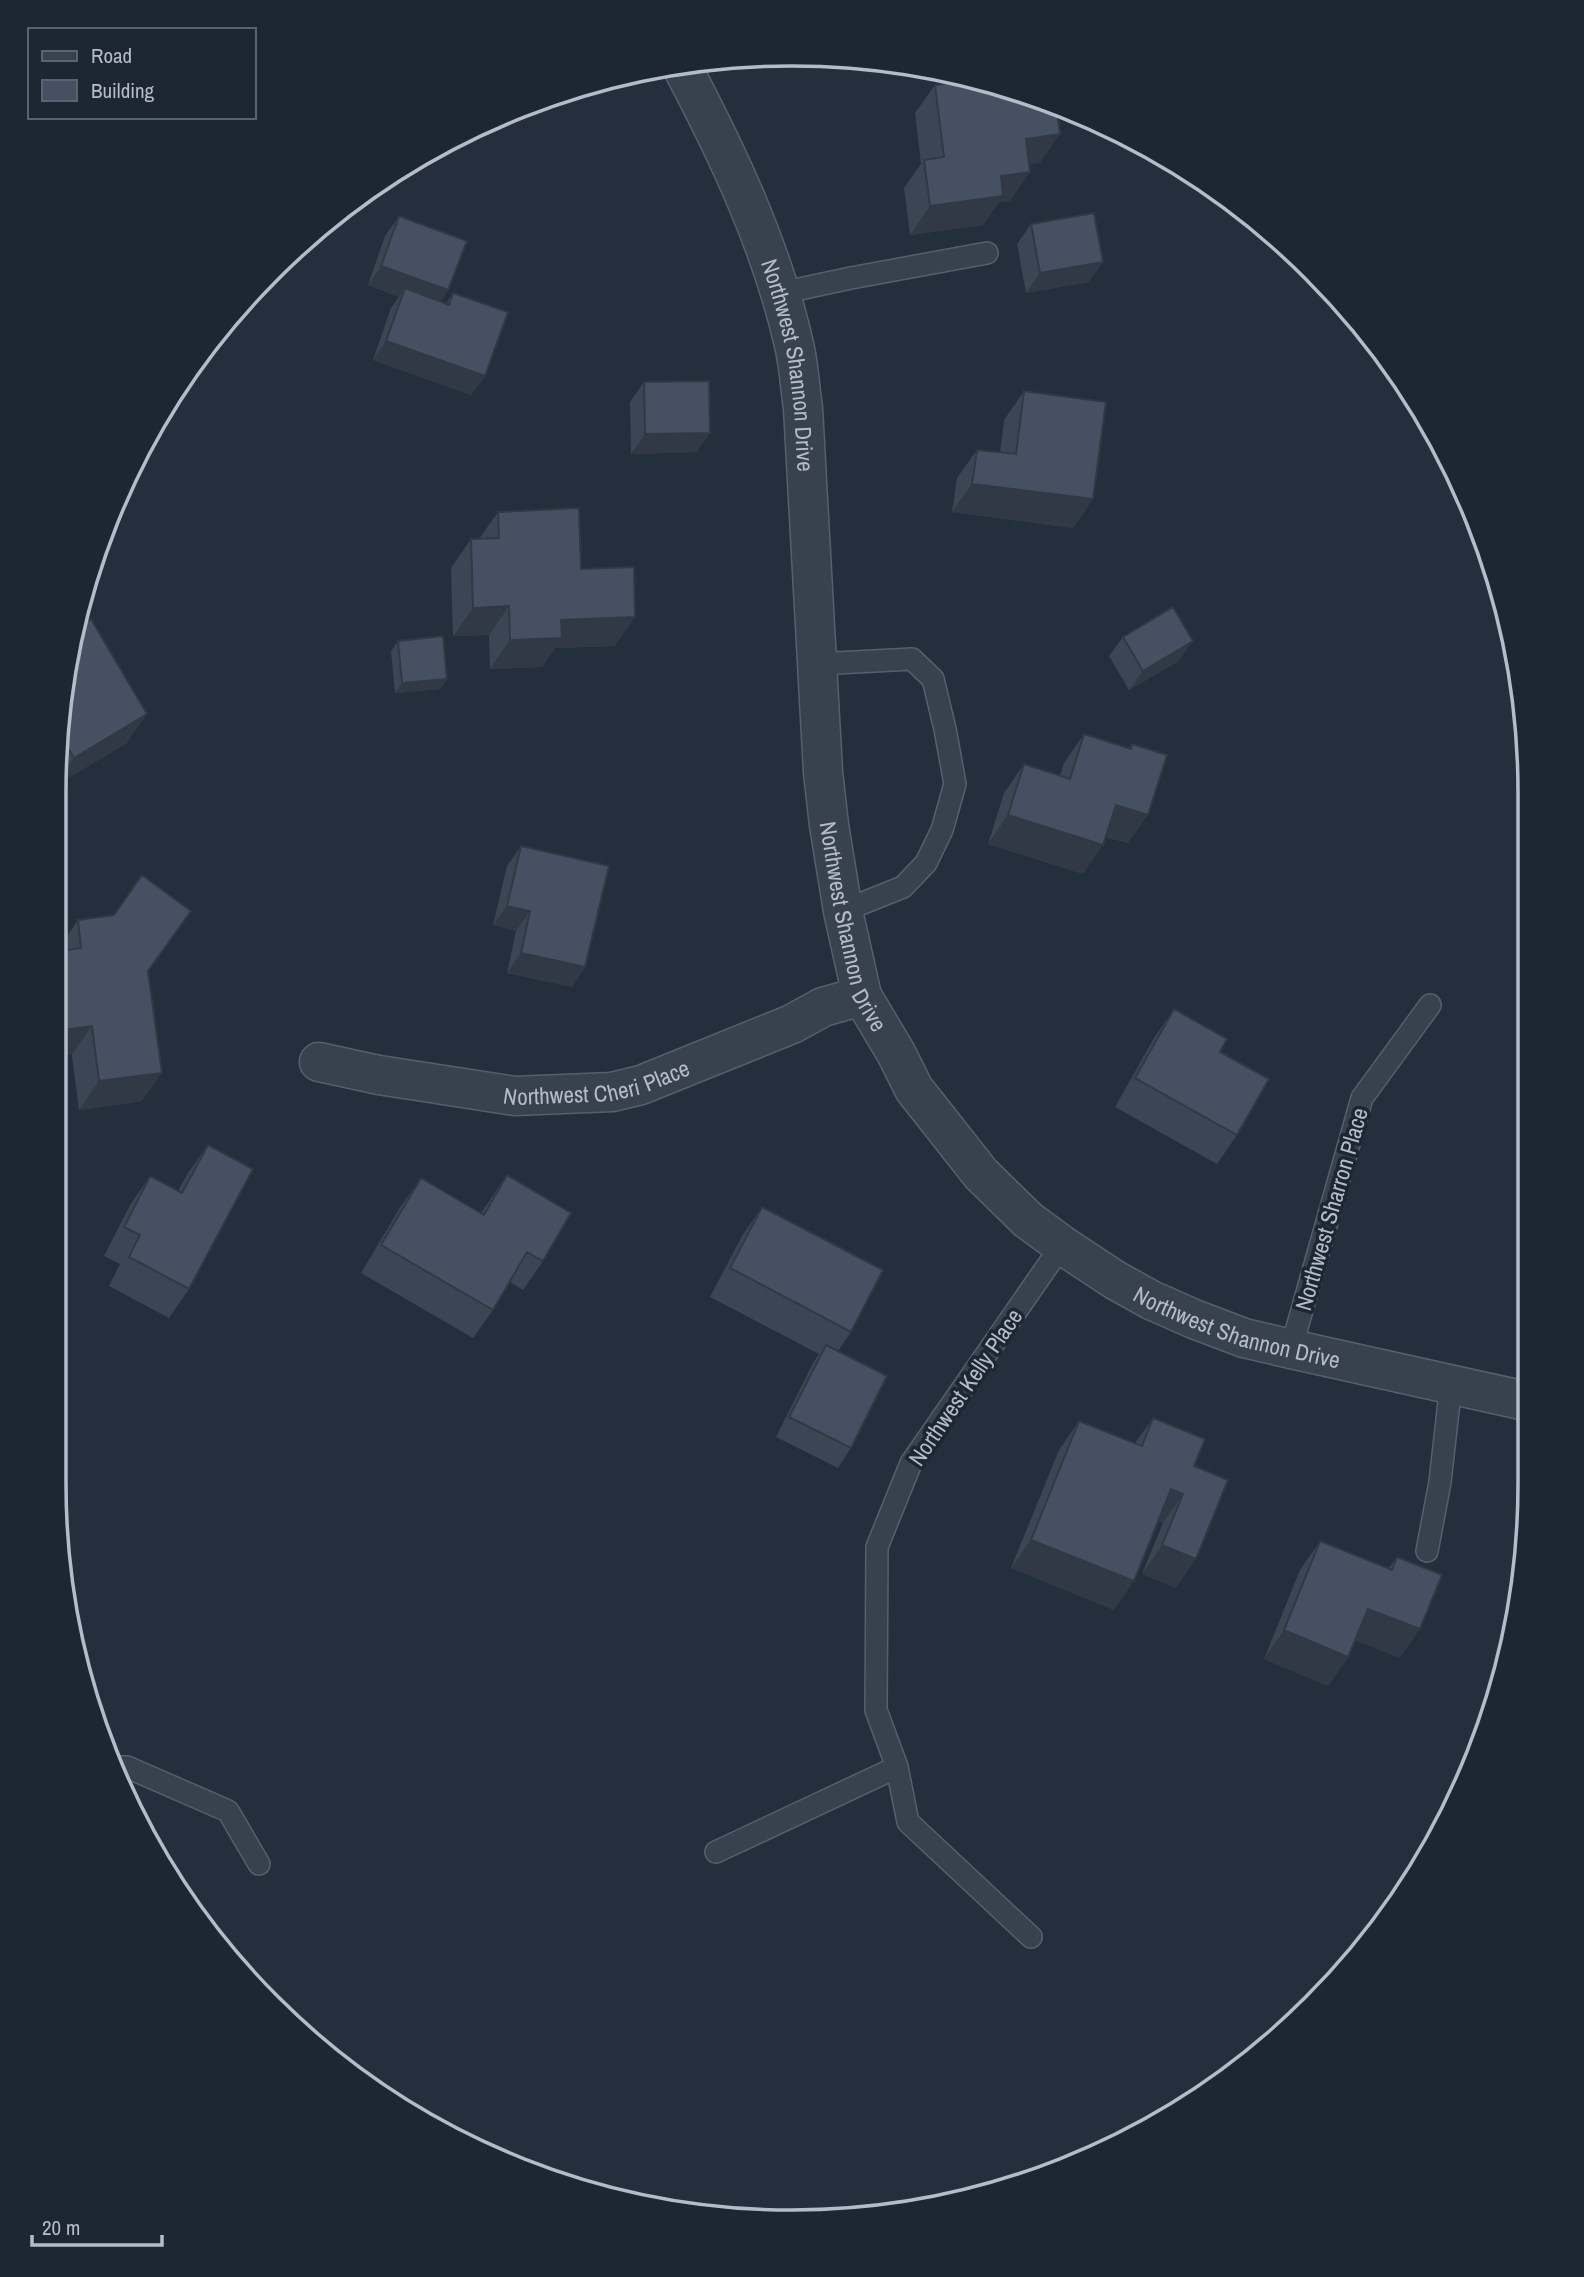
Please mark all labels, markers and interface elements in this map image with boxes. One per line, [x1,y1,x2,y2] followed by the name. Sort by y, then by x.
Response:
[28,28,256,119] legend
[91,41,132,70] text: Road
[91,76,155,105] text: Building
[755,255,822,472] street label: Northwest Shannon Drive
[813,819,895,1037] street label: Northwest Shannon Drive
[501,1052,694,1112] street label: Northwest Cheri Place
[1287,1104,1375,1314] street label: Northwest Sharron Place
[1128,1278,1343,1375] street label: Northwest Shannon Drive
[901,1302,1029,1472] street label: Northwest Kelly Place
[32,2204,161,2248] scale bar
[42,2213,80,2242] text: 20 m

